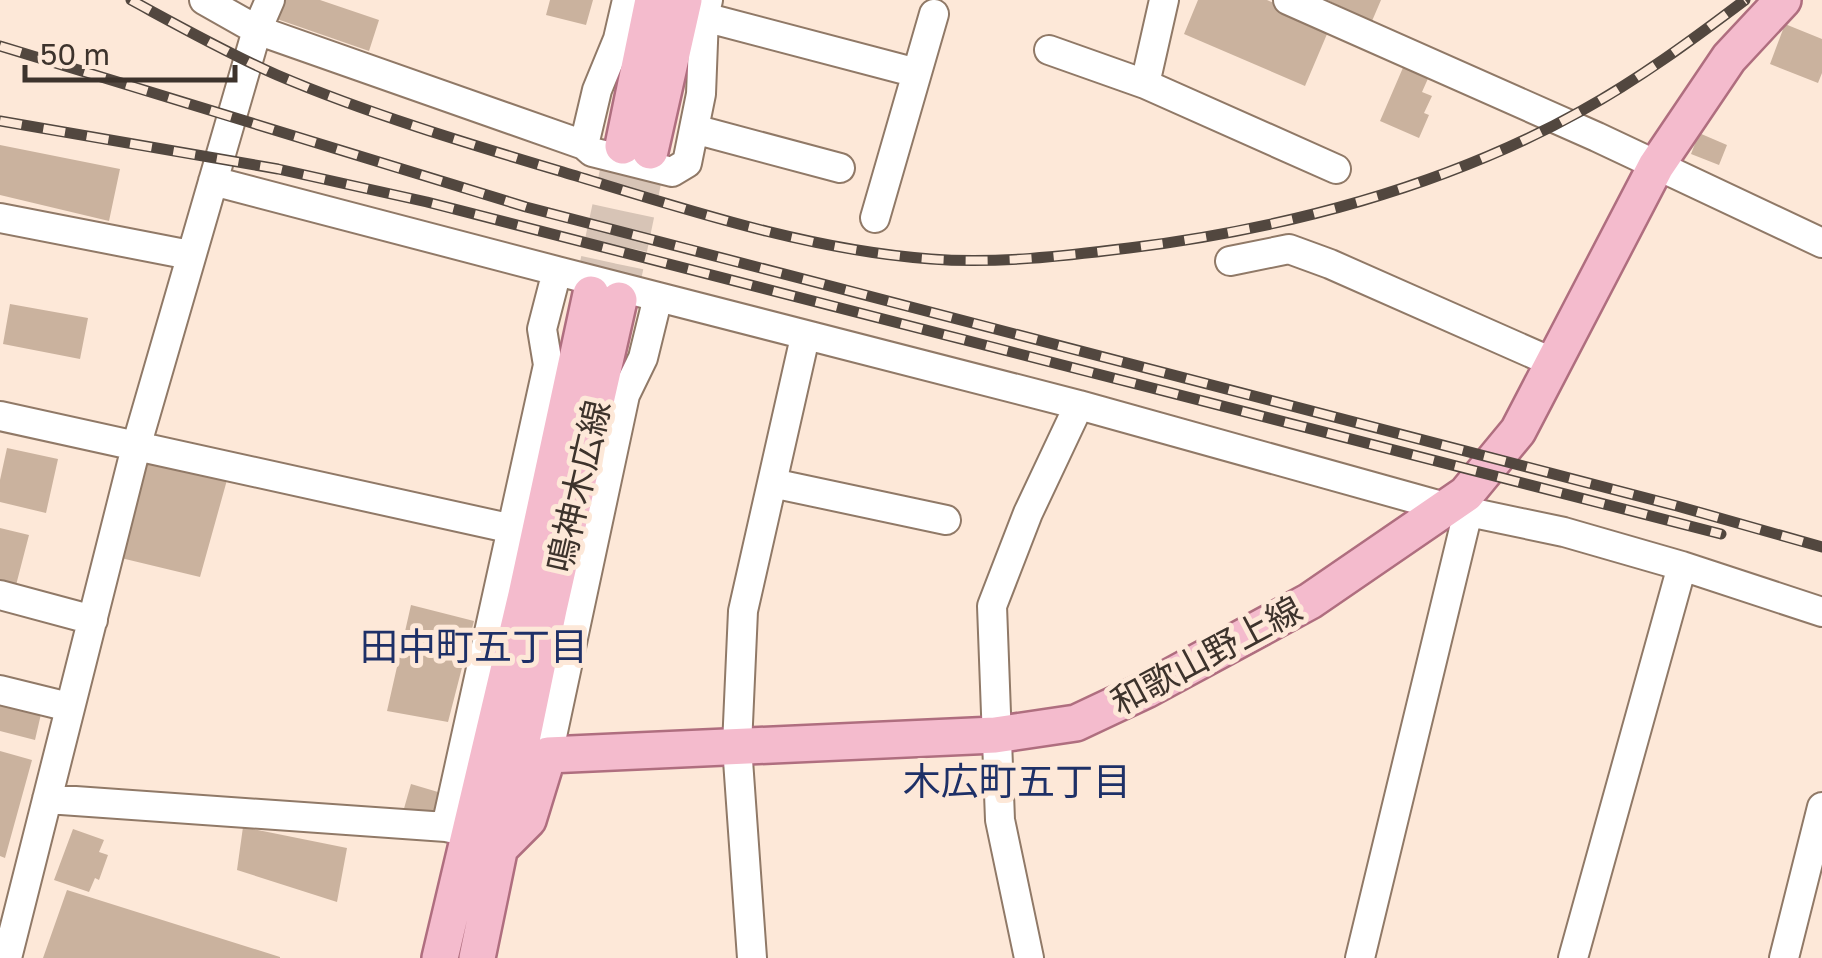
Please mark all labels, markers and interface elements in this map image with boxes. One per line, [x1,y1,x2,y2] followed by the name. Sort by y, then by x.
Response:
[25,20,235,82] scale bar
[40,36,110,72] text: 50 m
[538,396,618,576] street label: 鳴神木広線
[1103,587,1309,723] street label: 和歌山野上線
[360,623,588,668] district label: 田中町五丁目
[903,758,1131,803] district label: 木広町五丁目

